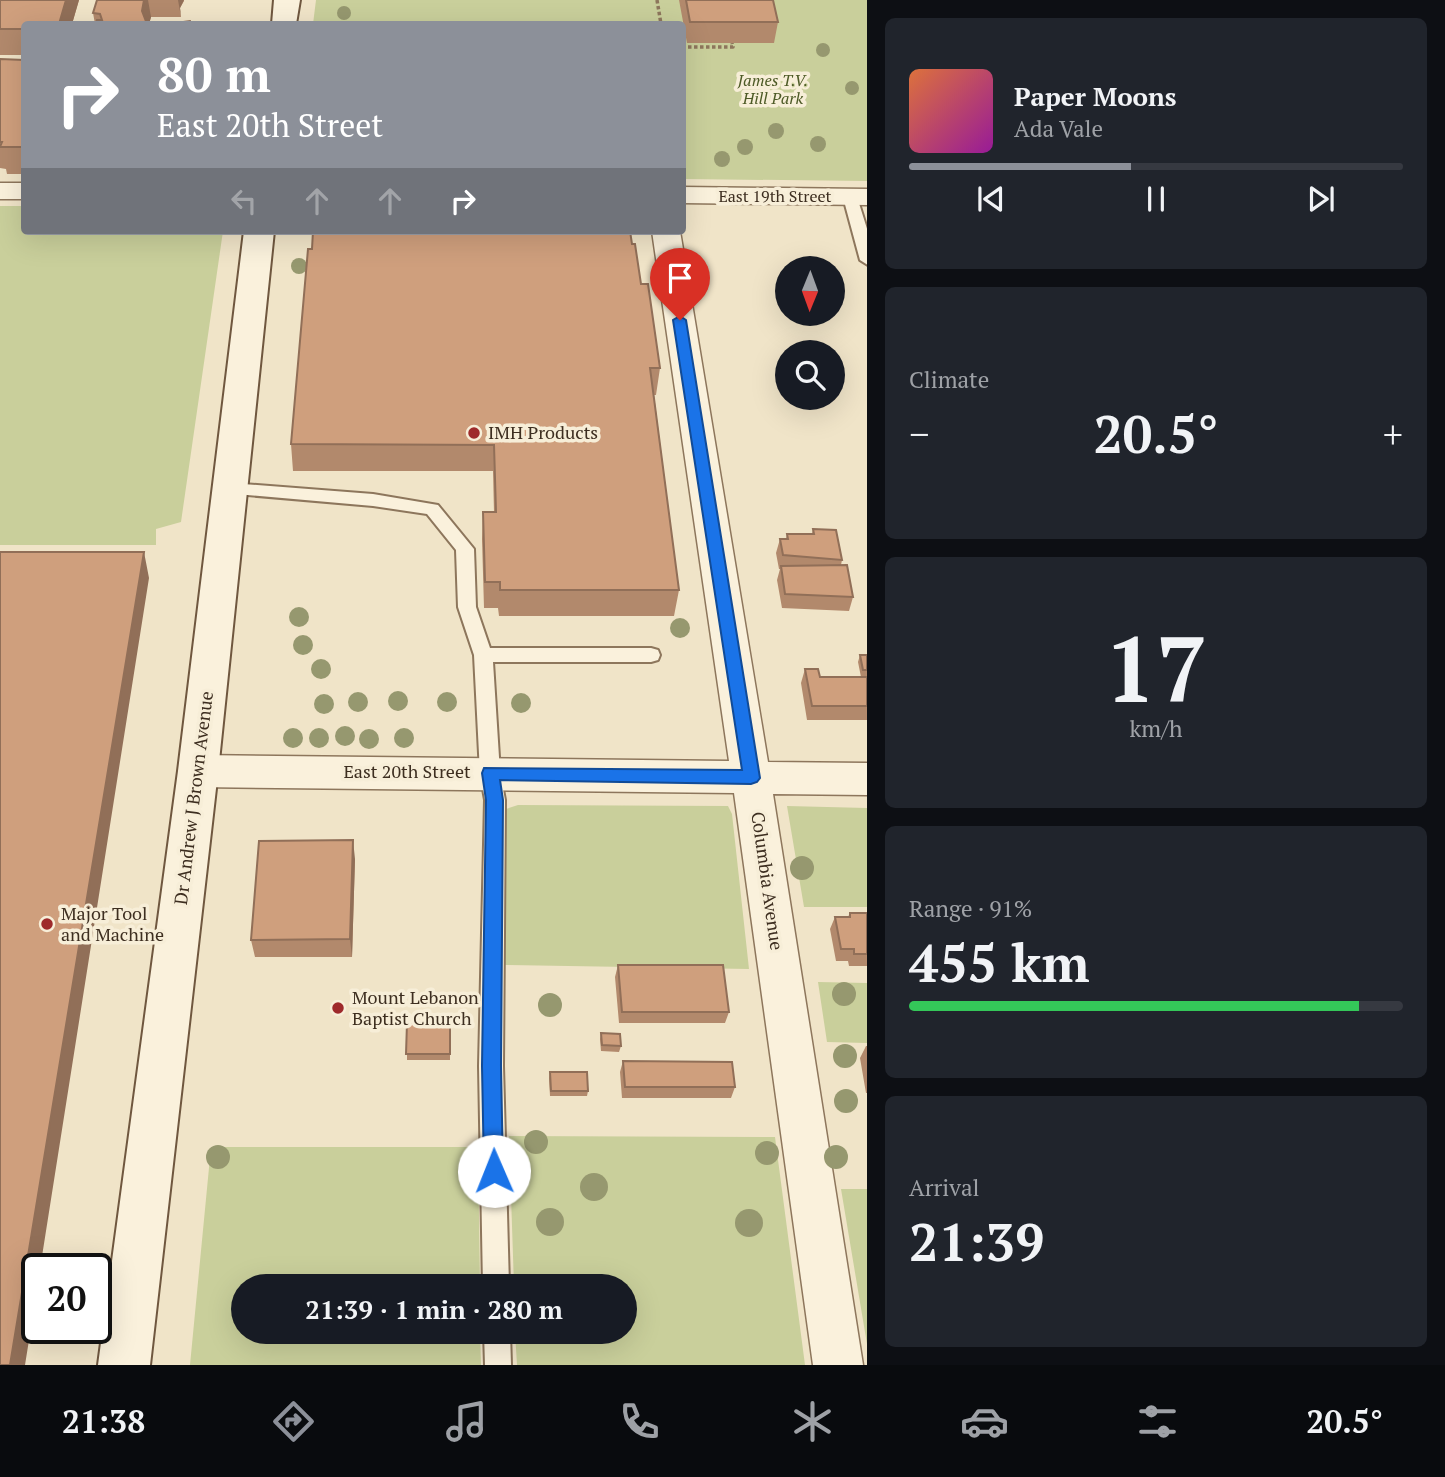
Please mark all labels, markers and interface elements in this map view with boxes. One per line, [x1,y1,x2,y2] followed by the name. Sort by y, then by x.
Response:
[157,41,271,106] text: 80 m
[42,49,133,140] icon: right
[737,69,808,109] park label: James T.V. Hill Park
[1014,79,1177,113] text: Paper Moons
[157,104,383,146] text: East 20th Street
[1014,113,1103,144] text: Ada Vale
[972,180,1010,218] icon: previous
[1137,180,1175,218] icon: pause
[1302,180,1340,218] icon: next
[225,182,263,220] icon: left
[298,182,336,220] icon: ahead
[371,182,409,220] icon: ahead
[444,182,482,220] icon: right
[718,185,832,207] street label: East 19th Street
[650,248,710,320] pin
[775,256,845,326] north arrow
[775,256,845,410] map controls
[661,259,699,297] icon: arrive
[775,340,845,410] button: search
[909,364,989,395] text: Climate
[1093,399,1219,468] text: 20.5°
[909,409,929,459] text: −
[1383,409,1403,459] text: +
[488,420,598,444] place label: IMH Products
[466,425,482,441] marker: IMH Products
[1105,607,1207,728] text: 17
[168,690,218,906] street label: Dr Andrew J Brown Avenue
[1129,713,1183,744] text: km/h
[343,759,471,783] street label: East 20th Street
[746,810,790,952] street label: Columbia Avenue
[909,893,1032,924] text: Range · 91%
[61,901,164,946] place label: Major Tool and Machine
[39,916,55,932] marker: Major Tool and Machine
[909,928,1090,997] text: 455 km
[352,985,479,1030] place label: Mount Lebanon Baptist Church
[330,1000,346,1016] marker: Mount Lebanon Baptist Church
[457,1134,531,1208] position arrow
[909,1172,980,1203] text: Arrival
[909,1207,1044,1276] text: 21:39
[21,1253,112,1344] speed limit sign: 20
[305,1292,563,1326] text: 21:39 · 1 min · 280 m
[269,1397,318,1446] icon: directions
[442,1397,491,1446] icon: music
[615,1397,664,1446] icon: phone
[788,1397,837,1446] icon: climate
[960,1397,1009,1446] icon: car
[1133,1397,1182,1446] icon: filters
[62,1400,145,1442] text: 21:38
[1306,1400,1383,1442] text: 20.5°

